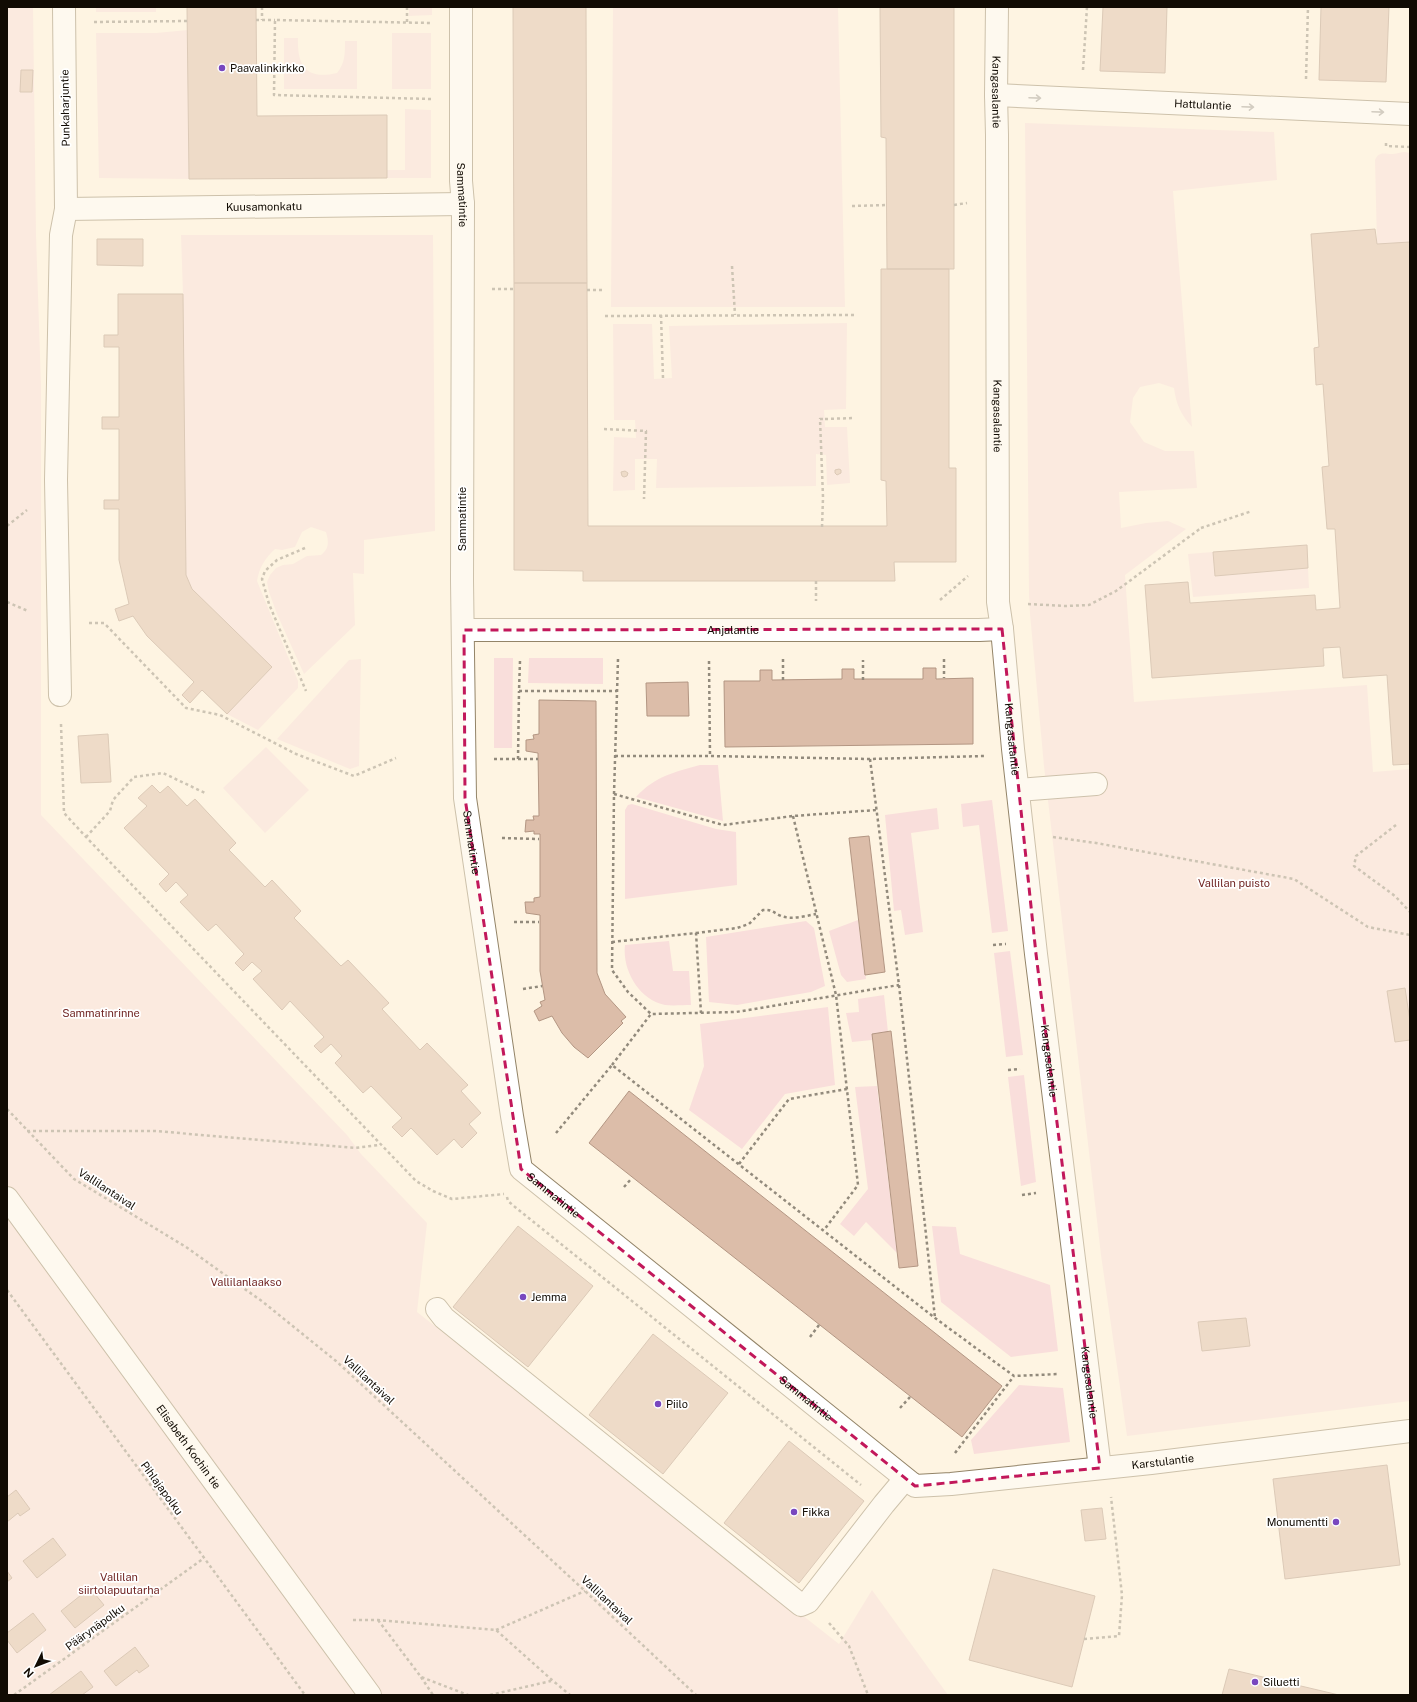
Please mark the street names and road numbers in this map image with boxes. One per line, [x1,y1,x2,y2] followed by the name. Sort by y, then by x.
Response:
[990,55,1003,129] street label: Kangasalantie
[58,69,72,147] street label: Punkaharjuntie
[1174,97,1232,112] street label: Hattulantie
[455,163,469,227] street label: Sammatintie
[226,200,302,213] street label: Kuusamonkatu
[992,379,1004,453] street label: Kangasalantie
[456,487,468,551] street label: Sammatintie
[707,624,759,636] street label: Anjalantie
[1003,702,1022,776] street label: Kangasalantie
[461,809,482,875] street label: Sammatintie
[1039,1024,1060,1098] street label: Kangasalantie
[76,1166,138,1212] street label: Vallilantaival
[524,1170,582,1220] street label: Sammatintie
[1079,1346,1100,1420] street label: Kangasalantie
[341,1353,397,1407] street label: Vallilantaival
[777,1373,835,1423] street label: Sammatintie
[154,1402,223,1491] street label: Elisabeth Kochin tie
[1131,1452,1195,1471] street label: Karstulantie
[139,1459,185,1517] street label: Pihlajapolku
[579,1573,635,1627] street label: Vallilantaival
[63,1601,127,1653] street label: Päärynäpolku

